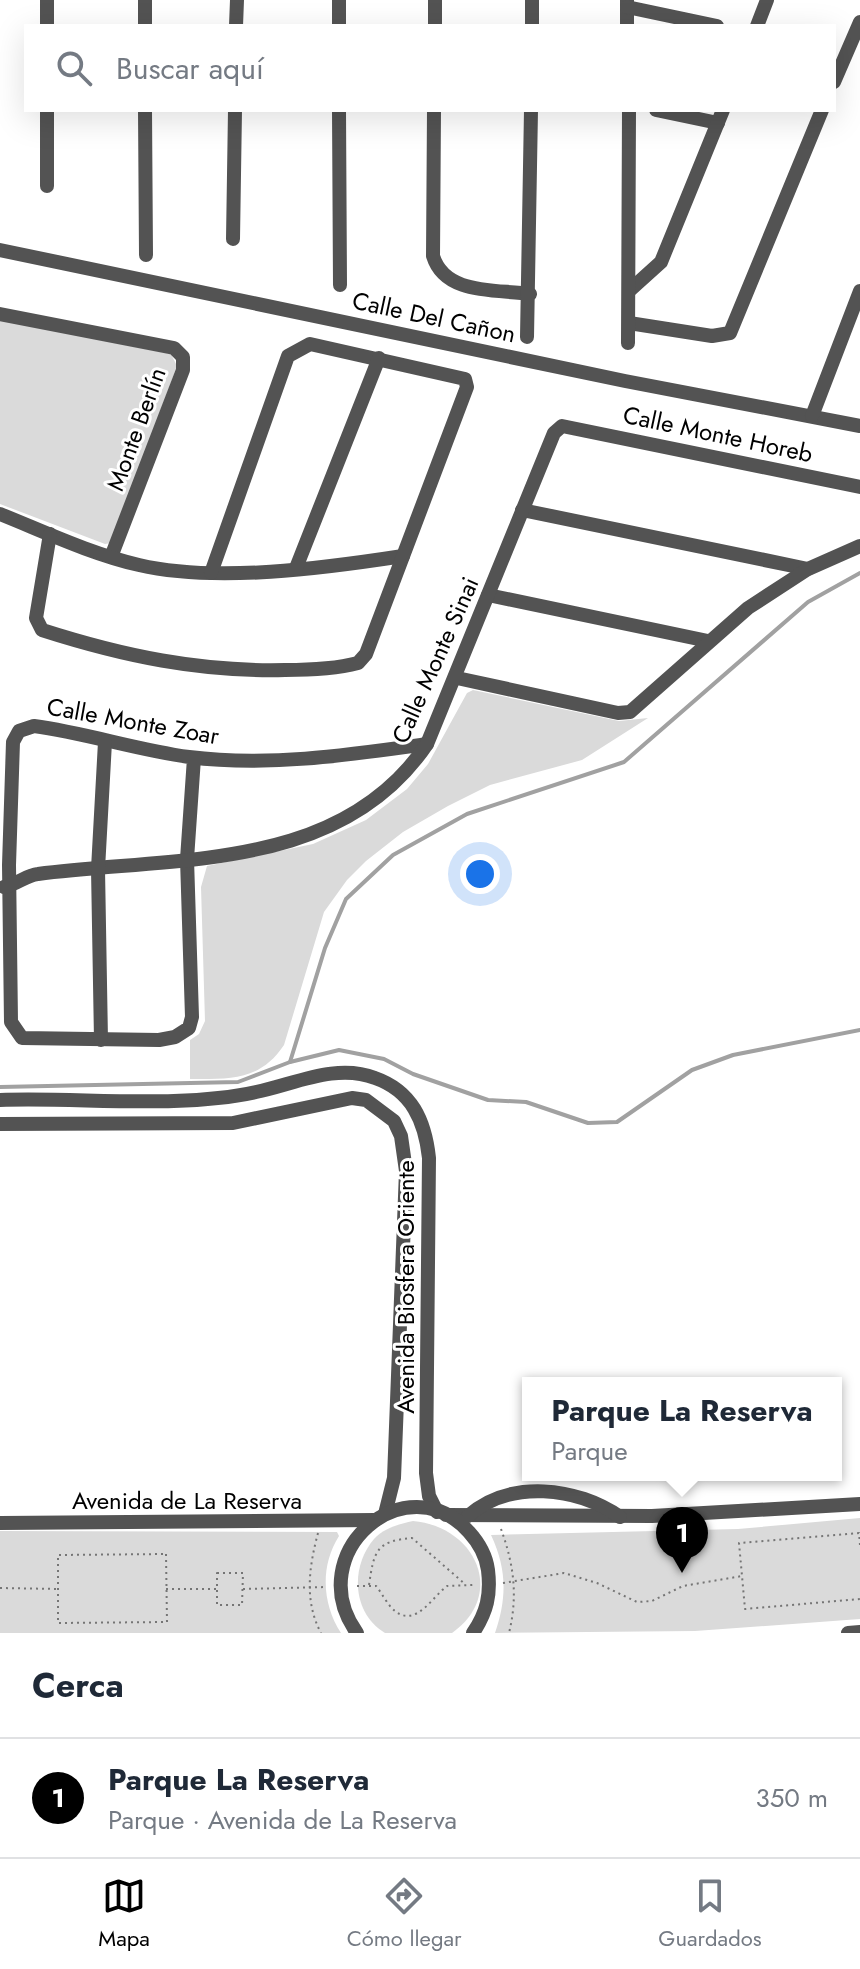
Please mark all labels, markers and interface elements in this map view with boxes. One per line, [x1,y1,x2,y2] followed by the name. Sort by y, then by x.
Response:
[24,24,836,112] search box
[52,46,96,90] icon: search
[116,47,264,90] text: Buscar aquí
[349,283,519,351] street label: Calle Del Cañon
[98,362,174,496] street label: Monte Berlín
[620,397,816,471] street label: Calle Monte Horeb
[383,571,487,749] street label: Calle Monte Sinai
[44,689,223,753] street label: Calle Monte Zoar
[460,854,500,894] your location
[388,1160,423,1414] street label: Avenida Biosfera Oriente
[522,1377,842,1481] popup
[551,1389,813,1432] text: Parque La Reserva
[551,1432,628,1470] text: Parque
[72,1483,302,1518] street label: Avenida de La Reserva
[656,1507,708,1573] pin: 1
[32,1661,124,1710] text: Cerca
[108,1758,369,1801] text: Parque La Reserva
[51,1779,65,1817] text: 1
[755,1779,828,1817] text: 350 m
[108,1801,457,1839] text: Parque · Avenida de La Reserva
[98,1874,150,1954] tab: Mapa
[347,1874,462,1954] tab: Cómo llegar
[658,1874,762,1954] tab: Guardados

